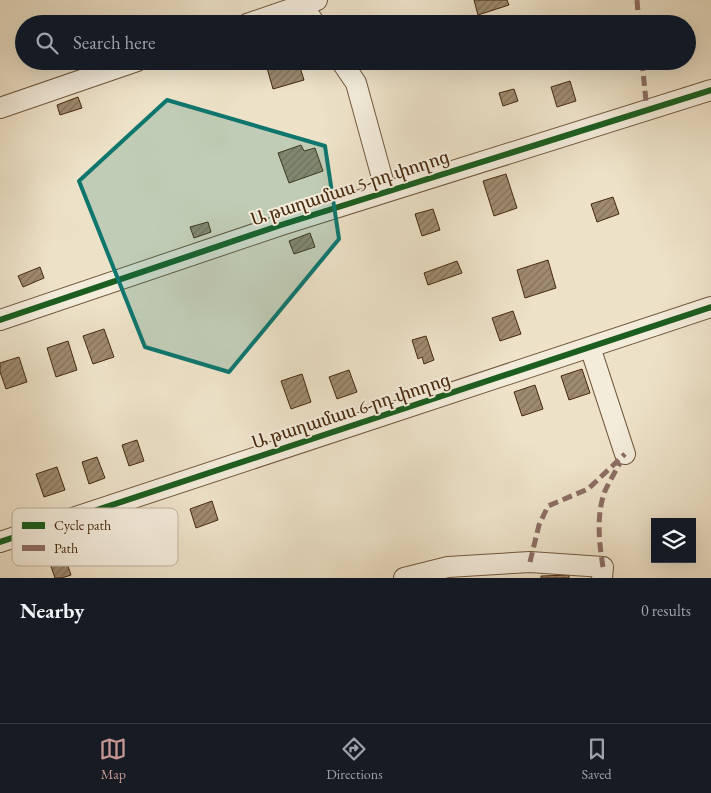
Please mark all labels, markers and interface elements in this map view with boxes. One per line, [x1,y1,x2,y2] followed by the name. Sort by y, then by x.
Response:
[15,15,696,70] search box
[33,29,61,57] icon: search
[73,30,155,55] text: Search here
[248,145,452,230] street label: Ա թաղամաս 5-րդ փողոց
[249,368,453,453] street label: Ա թաղամաս 6-րդ փողոց
[12,508,178,566] legend
[54,516,111,534] text: Cycle path
[651,518,696,563] map controls
[651,518,696,563] button: layers
[54,539,78,557] text: Path
[20,597,84,624] text: Nearby
[641,600,691,621] text: 0 results
[99,735,127,783] tab: Map
[326,735,383,783] tab: Directions
[582,735,612,783] tab: Saved

